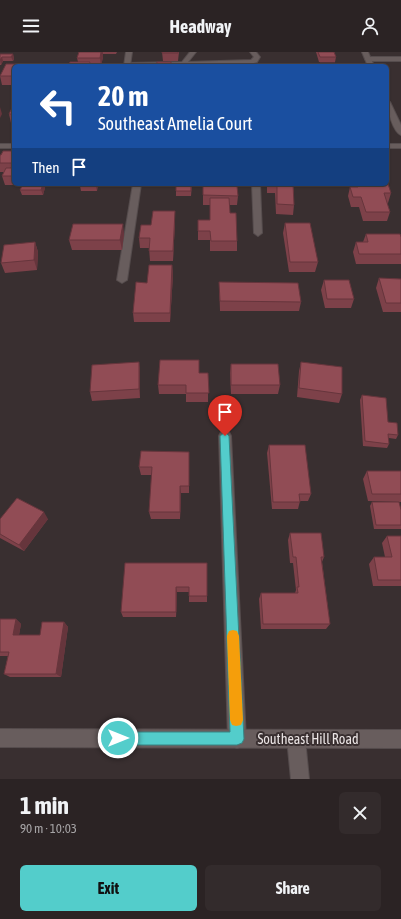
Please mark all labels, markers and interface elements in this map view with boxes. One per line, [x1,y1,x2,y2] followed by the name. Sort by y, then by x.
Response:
[20,15,42,37] icon: menu
[359,15,381,37] icon: person
[170,16,231,37] text: Headway
[32,80,84,132] icon: left
[98,80,148,112] text: 20 m
[98,113,252,134] text: Southeast Amelia Court
[68,156,90,178] icon: arrive
[32,159,60,176] text: Then
[208,395,242,436] pin
[214,401,236,423] icon: arrive
[97,717,139,759] position arrow
[257,731,359,747] street label: Southeast Hill Road
[20,792,69,819] text: 1 min
[339,792,381,834] button: close
[20,821,77,836] text: 90 m · 10:03
[20,865,197,911] button: Exit
[205,865,381,911] button: Share

